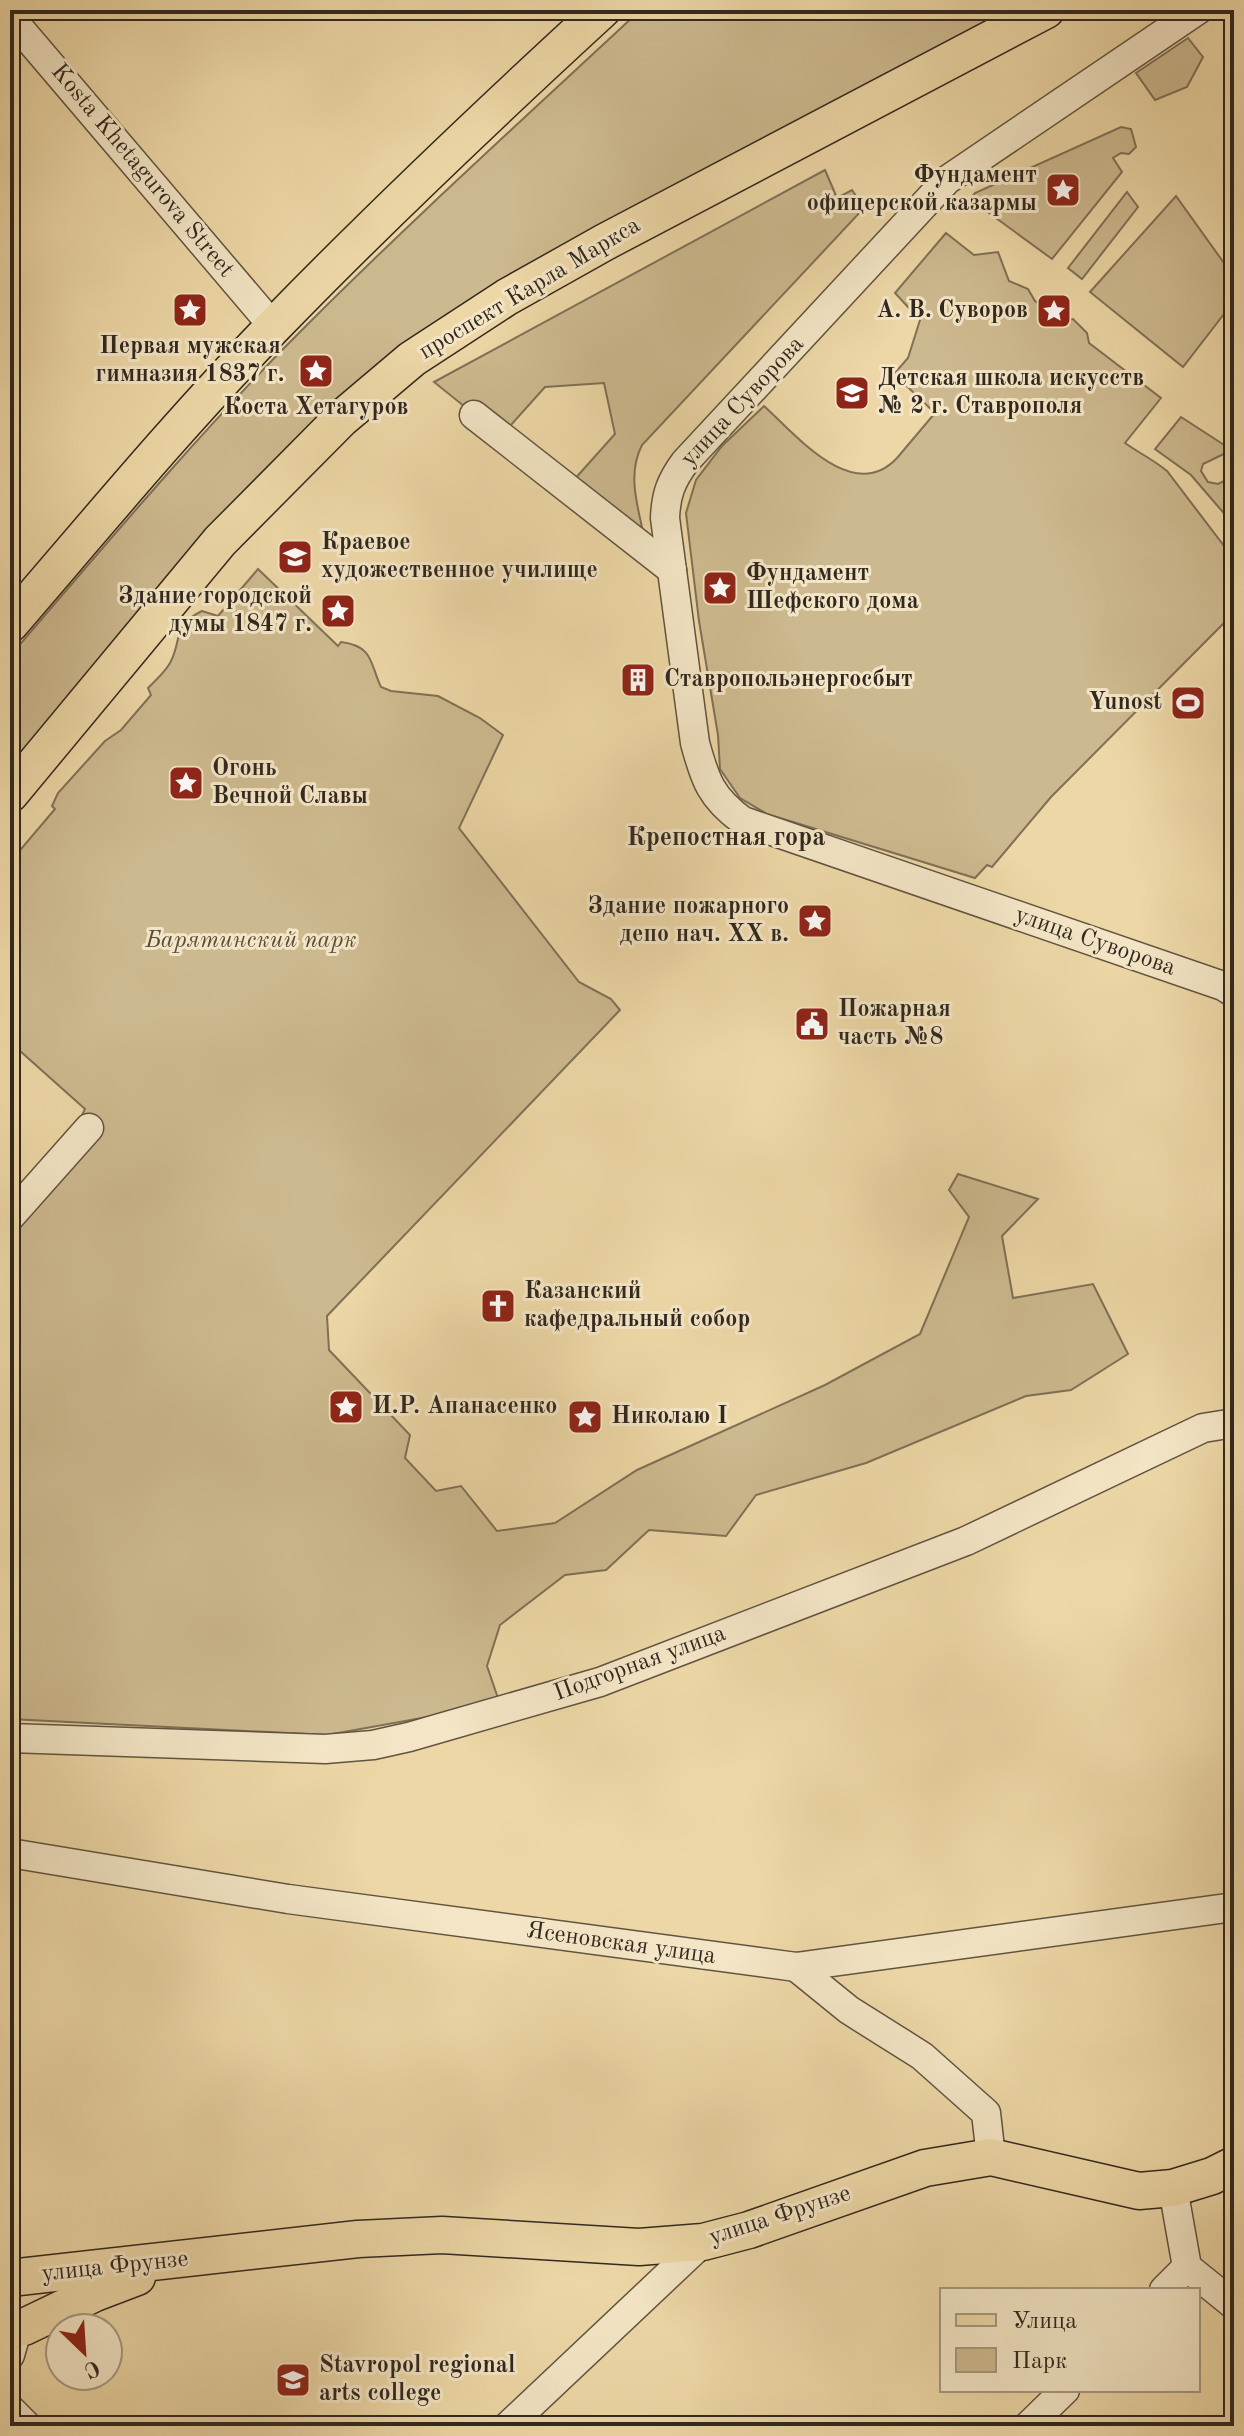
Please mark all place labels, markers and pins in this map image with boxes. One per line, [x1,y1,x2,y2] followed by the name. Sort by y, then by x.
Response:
[807,164,1037,216] place label: Фундамент офицерской казармы
[1044,171,1082,209] place icon: Фундамент офицерской казармы
[171,291,209,329] place icon: Первая мужская гимназия 1837 г.
[1035,292,1073,330] place icon: А. В. Суворов
[876,299,1028,323] place label: А. В. Суворов
[96,335,284,387] place label: Первая мужская гимназия 1837 г.
[297,352,335,390] place icon: Коста Хетагуров
[878,367,1144,419] place label: Детская школа искусств № 2 г. Ставрополя
[833,374,871,412] school or university icon: Детская школа искусств № 2 г. Ставрополя
[224,396,409,420] place label: Коста Хетагуров
[321,531,598,583] place label: Краевое художественное училище
[276,538,314,576] school or university icon: Краевое художественное училище
[746,562,919,614] place label: Фундамент Шефского дома
[701,569,739,607] place icon: Фундамент Шефского дома
[118,585,312,637] place label: Здание городской думы 1847 г.
[319,592,357,630] place icon: Здание городской думы 1847 г.
[619,661,657,699] building icon: Ставропольэнергосбыт
[664,668,913,692] place label: Ставропольэнергосбыт
[1169,684,1207,722] sports icon: Yunost
[1088,691,1162,715] place label: Yunost
[212,757,368,809] place label: Огонь Вечной Славы
[167,764,205,802] place icon: Огонь Вечной Славы
[587,895,789,947] place label: Здание пожарного депо нач. ХХ в.
[796,902,834,940] place icon: Здание пожарного депо нач. ХХ в.
[838,998,951,1050] place label: Пожарная часть №8
[793,1005,831,1043] public building icon: Пожарная часть №8
[524,1280,750,1332] place label: Казанский кафедральный собор
[479,1287,517,1325] church icon: Казанский кафедральный собор
[327,1388,365,1426] place icon: И.Р. Апанасенко
[372,1395,557,1419] place label: И.Р. Апанасенко
[566,1398,604,1436] place icon: Николаю I
[611,1405,728,1429] place label: Николаю I
[319,2354,515,2406] place label: Stavropol regional arts college
[274,2361,312,2399] school or university icon: Stavropol regional arts college

